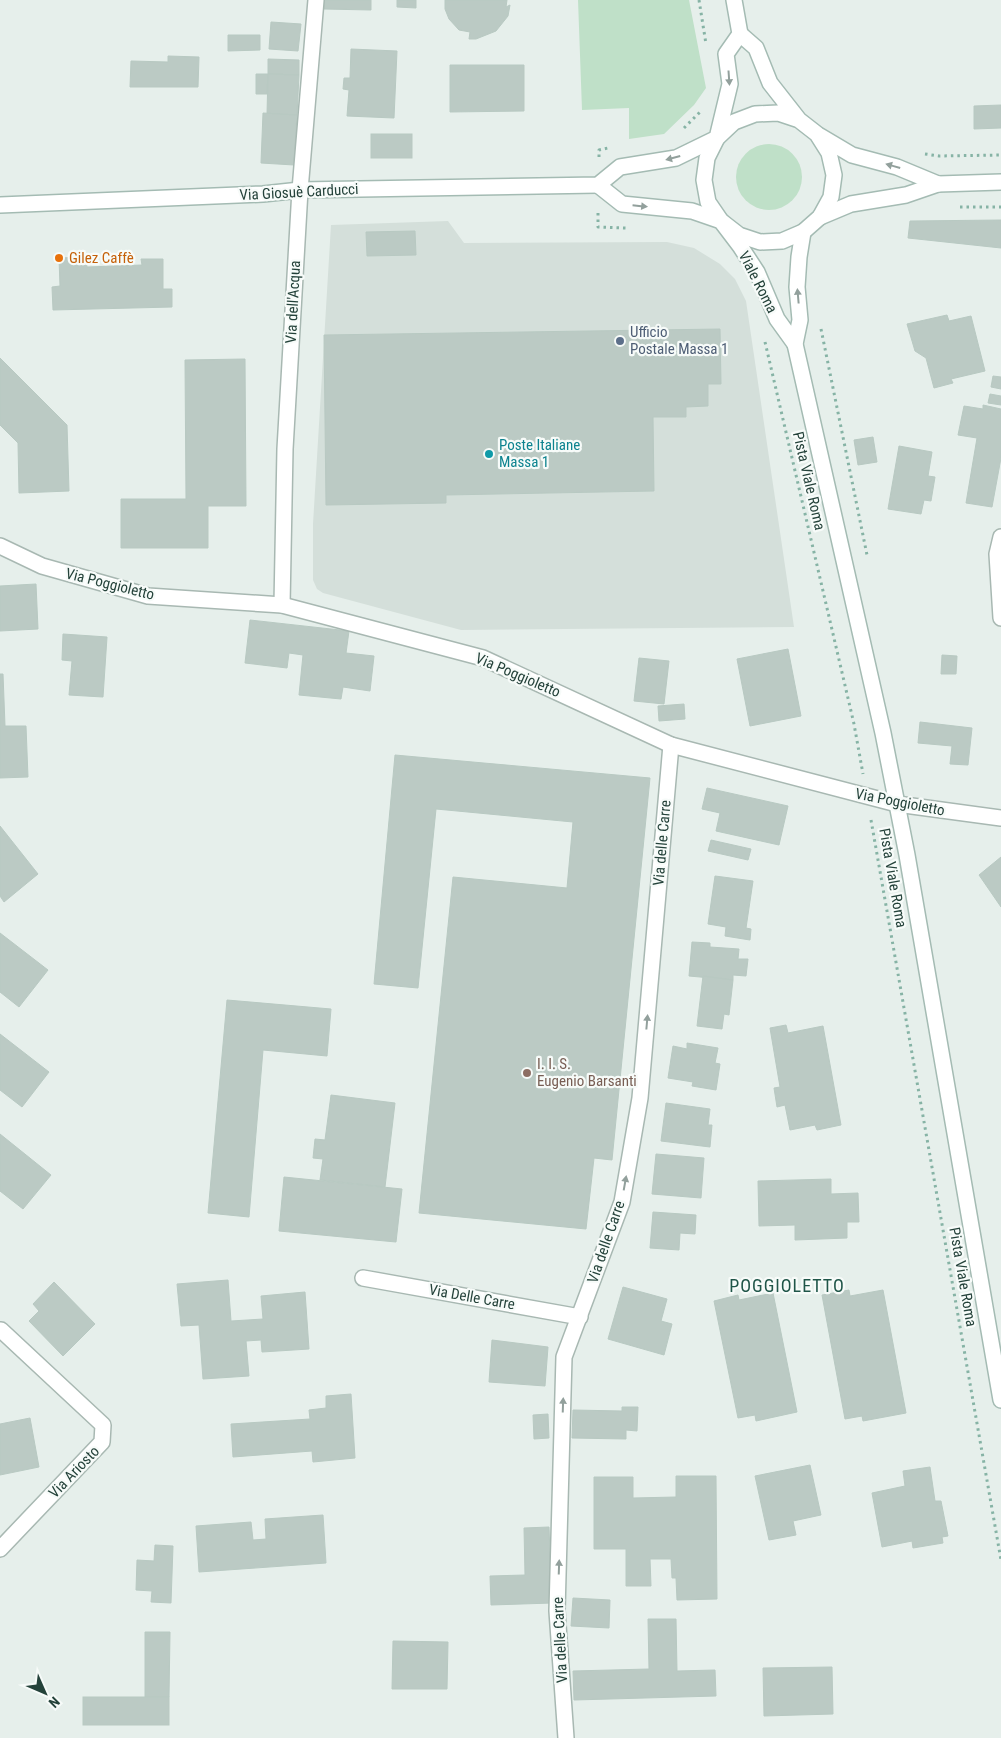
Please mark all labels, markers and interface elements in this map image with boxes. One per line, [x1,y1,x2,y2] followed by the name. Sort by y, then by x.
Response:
[726,71,734,87] one-way arrow
[666,154,681,162] one-way arrow
[885,162,900,170] one-way arrow
[239,180,359,204] street label: Via Giosuè Carducci
[633,202,649,210] one-way arrow
[735,248,781,316] street label: Viale Roma
[69,249,134,267] place label: Gilez Caffè
[53,252,65,264] marker: Gilez Caffè
[282,260,304,344] street label: Via dell'Acqua
[794,288,802,304] one-way arrow
[630,323,728,358] place label: Ufficio Postale Massa 1
[614,335,626,347] marker: Ufficio Postale Massa 1
[789,430,829,532] street label: Pista Viale Roma
[499,436,580,471] place label: Poste Italiane Massa 1
[483,448,495,460] marker: Poste Italiane Massa 1
[64,564,156,604] street label: Via Poggioletto
[473,649,563,701] street label: Via Poggioletto
[854,785,946,819] street label: Via Poggioletto
[649,799,675,887] street label: Via delle Carre
[875,827,911,929] street label: Pista Viale Roma
[643,1014,651,1030] one-way arrow
[537,1055,637,1090] place label: I. I. S. Eugenio Barsanti
[521,1067,533,1079] marker: I. I. S. Eugenio Barsanti
[622,1174,630,1190] one-way arrow
[583,1198,629,1286] street label: Via delle Carre
[945,1226,981,1328] street label: Pista Viale Roma
[729,1275,845,1296] district label: POGGIOLETTO
[428,1281,516,1313] street label: Via Delle Carre
[559,1396,567,1412] one-way arrow
[45,1442,103,1502] street label: Via Ariosto
[555,1559,563,1575] one-way arrow
[549,1597,571,1683] street label: Via delle Carre
[20,1668,70,1718] north arrow
[46,1694,63,1711] text: N

